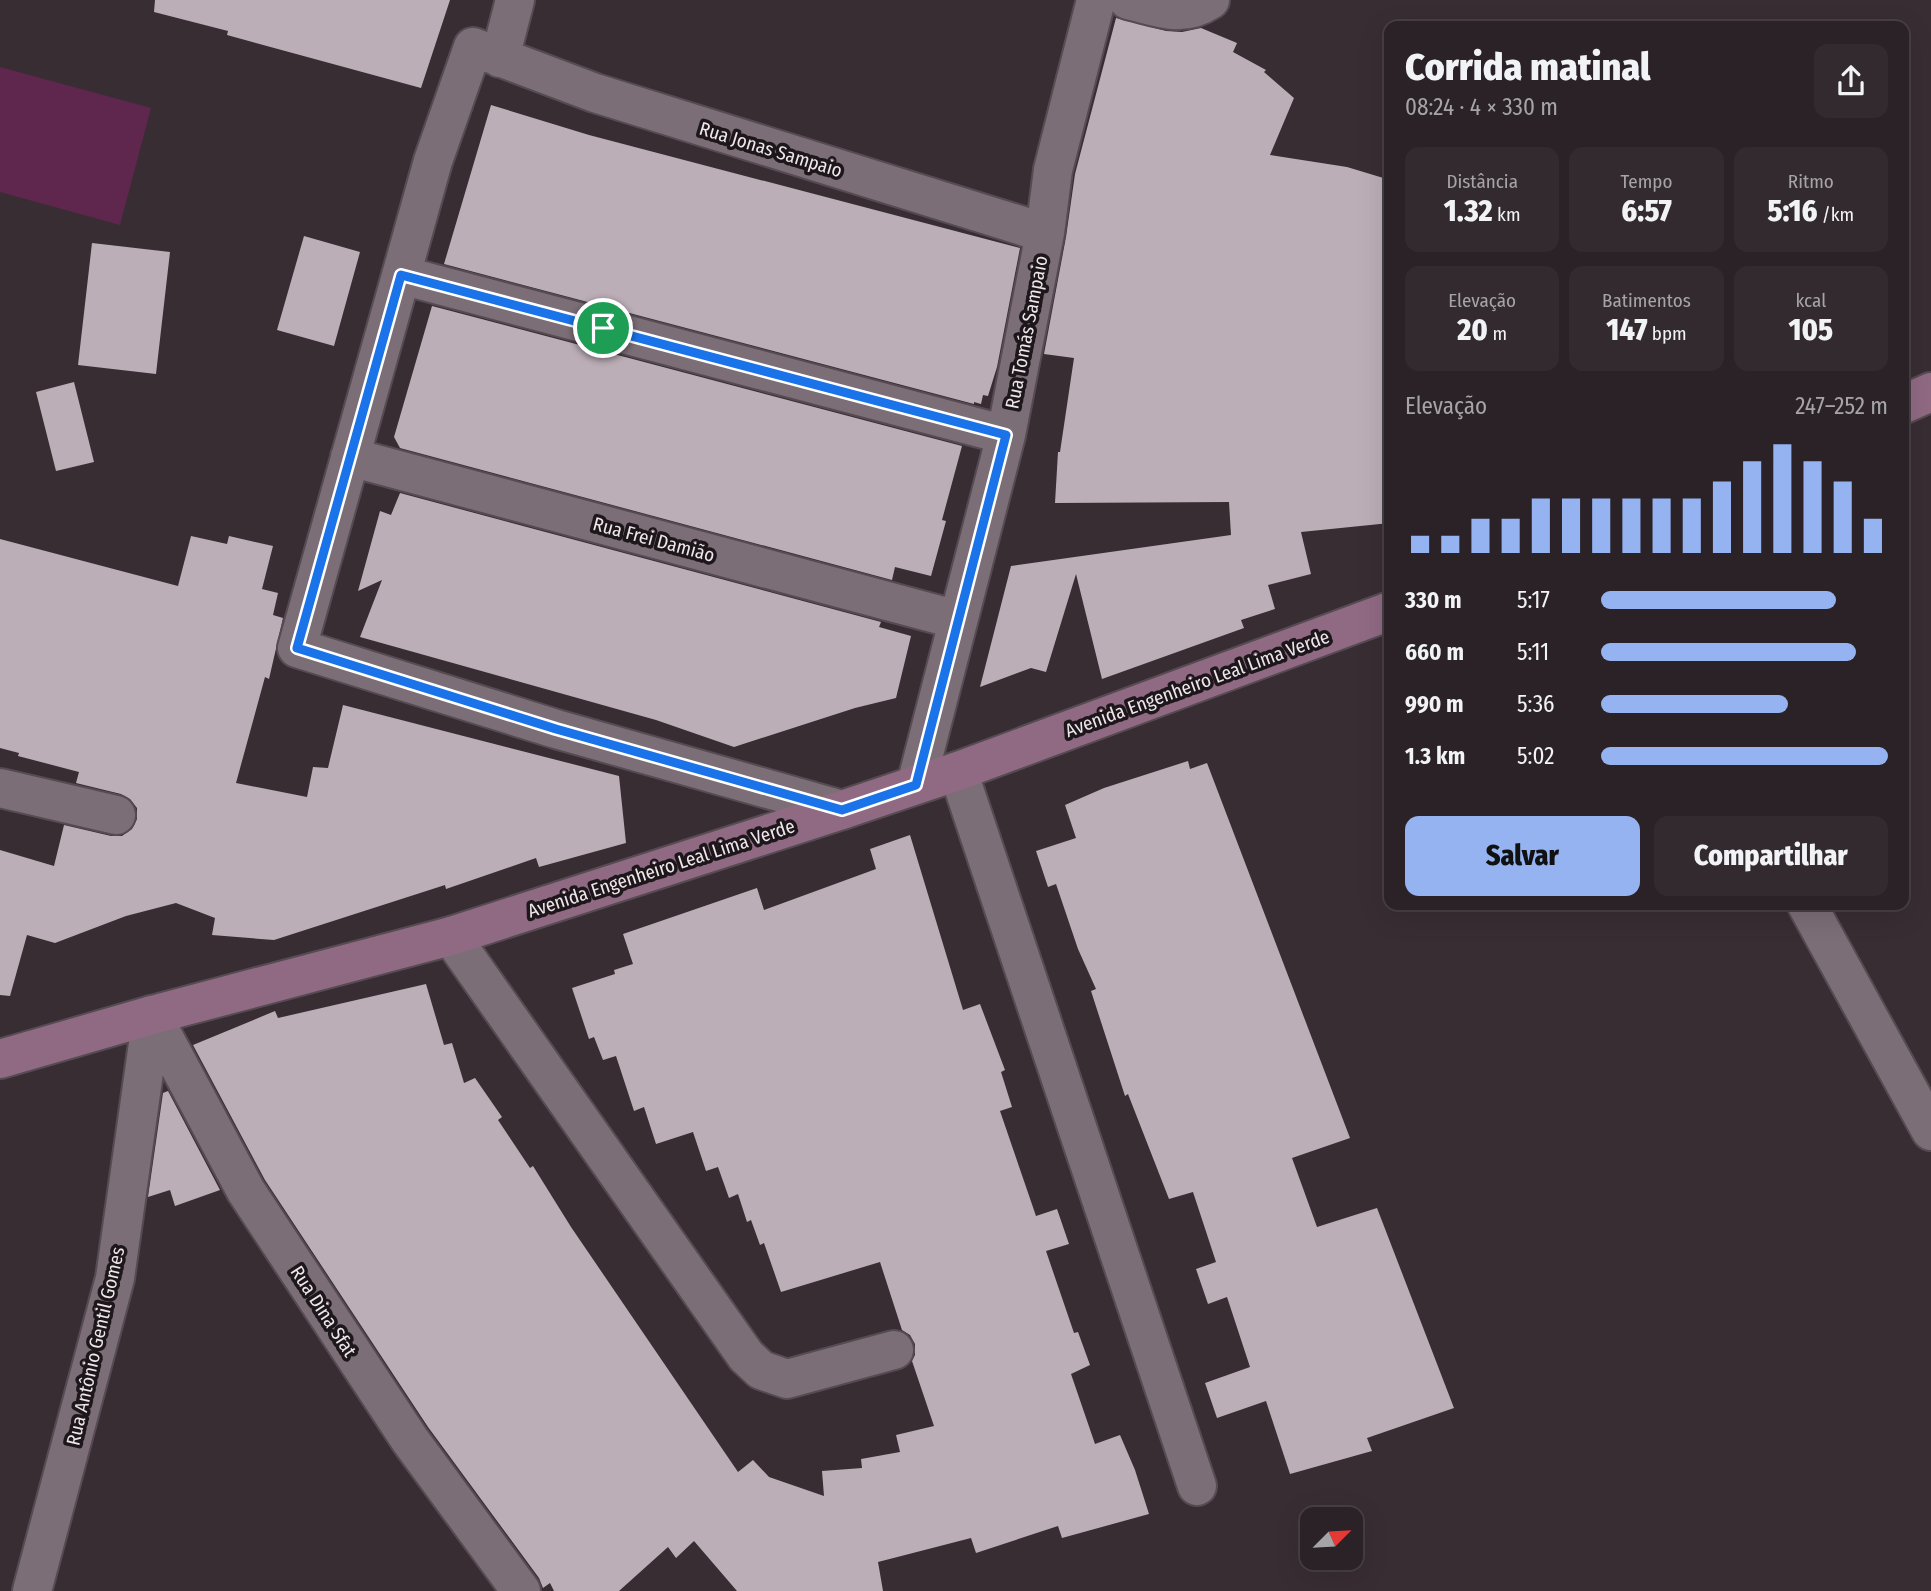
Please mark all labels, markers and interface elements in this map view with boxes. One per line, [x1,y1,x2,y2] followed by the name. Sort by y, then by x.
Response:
[1405,44,1650,90] text: Corrida matinal
[1814,44,1888,118] button: share
[1405,93,1558,121] text: 08:24 · 4 × 330 m
[697,117,845,182] street label: Rua Jonas Sampaio
[1446,170,1518,193] text: Distância
[1621,170,1672,193] text: Tempo
[1788,170,1834,193] text: Ritmo
[1444,193,1493,229] text: 1.32
[1621,193,1672,229] text: 6:57
[1767,193,1817,229] text: 5:16
[1493,203,1521,226] text: km
[1817,203,1854,226] text: /km
[1000,254,1053,411] street label: Rua Tomás Sampaio
[1448,289,1516,312] text: Elevação
[1602,289,1691,312] text: Batimentos
[1795,289,1826,312] text: kcal
[573,298,633,358] pin
[584,309,622,347] icon: arrive
[1457,312,1488,348] text: 20
[1606,312,1647,348] text: 147
[1789,312,1833,348] text: 105
[1488,322,1507,345] text: m
[1647,322,1687,345] text: bpm
[1405,392,1487,420] text: Elevação
[1795,392,1888,420] text: 247–252 m
[590,512,717,567] street label: Rua Frei Damião
[1405,586,1462,614] text: 330 m
[1517,586,1550,614] text: 5:17
[1062,625,1333,742] street label: Avenida Engenheiro Leal Lima Verde
[1405,638,1464,666] text: 660 m
[1517,638,1549,666] text: 5:11
[1405,690,1464,718] text: 990 m
[1517,690,1554,718] text: 5:36
[1405,742,1465,770] text: 1.3 km
[1517,742,1554,770] text: 5:02
[525,814,798,923] street label: Avenida Engenheiro Leal Lima Verde
[1405,816,1640,896] button: Salvar
[1654,816,1888,896] button: Compartilhar
[61,1245,130,1448] street label: Rua Antônio Gentil Gomes
[286,1261,362,1362] street label: Rua Dina Sfat
[1300,1507,1363,1570] north arrow
[1300,1507,1363,1570] map controls

